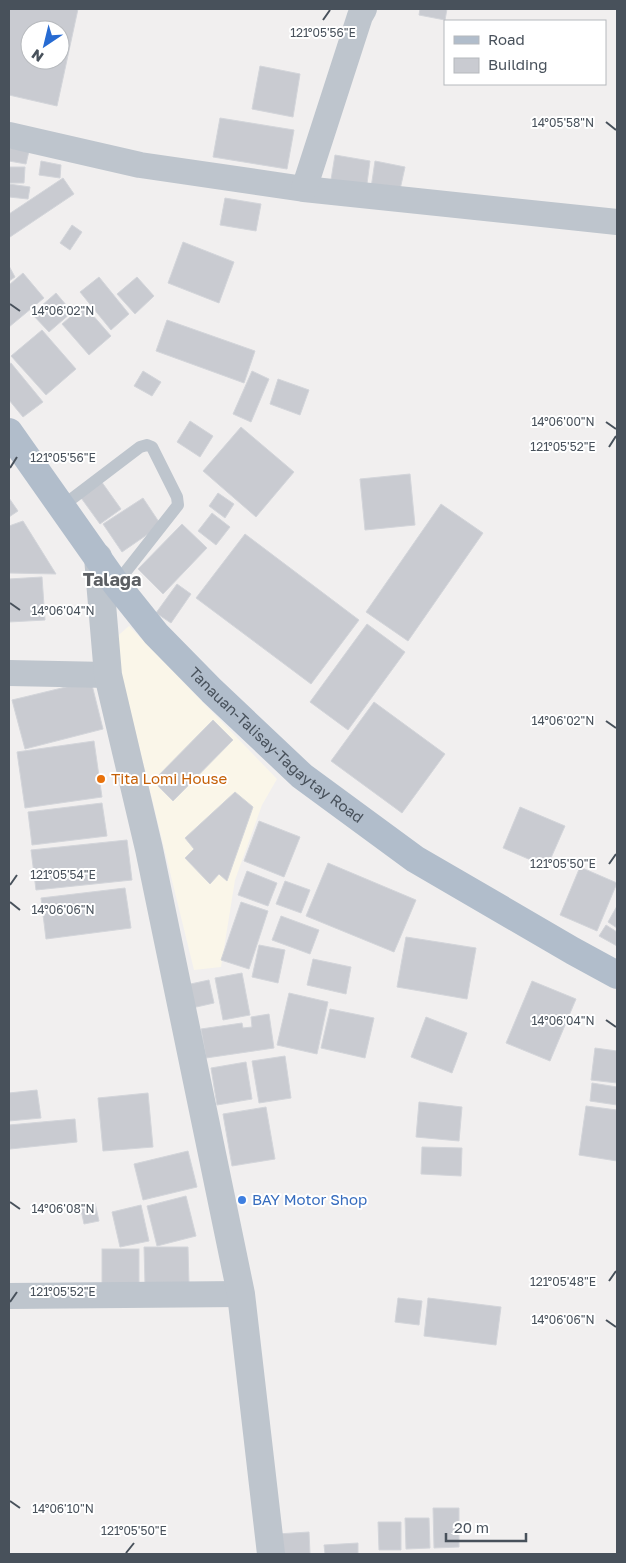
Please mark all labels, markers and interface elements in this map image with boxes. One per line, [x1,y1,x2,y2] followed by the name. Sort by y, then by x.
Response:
[20,20,70,70] north arrow
[444,20,606,85] legend
[290,25,356,40] text: 121°05'56"E
[488,30,525,48] text: Road
[28,46,46,66] text: N
[488,55,548,73] text: Building
[532,115,594,130] text: 14°05'58"N
[32,303,94,318] text: 14°06'02"N
[531,414,595,429] text: 14°06'00"N
[530,439,596,454] text: 121°05'52"E
[30,450,96,465] text: 121°05'56"E
[83,568,141,590] district label: Talaga
[31,603,95,618] text: 14°06'04"N
[186,663,367,826] street label: Tanauan-Talisay-Tagaytay Road
[532,713,594,728] text: 14°06'02"N
[111,769,227,787] place label: Tita Lomi House
[95,773,107,785] marker: Tita Lomi House
[530,856,596,871] text: 121°05'50"E
[30,867,96,882] text: 121°05'54"E
[31,902,95,917] text: 14°06'06"N
[531,1013,595,1028] text: 14°06'04"N
[252,1190,367,1208] place label: BAY Motor Shop
[236,1194,248,1206] marker: BAY Motor Shop
[31,1201,95,1216] text: 14°06'08"N
[530,1274,596,1289] text: 121°05'48"E
[30,1284,96,1299] text: 121°05'52"E
[531,1312,595,1327] text: 14°06'06"N
[32,1501,94,1516] text: 14°06'10"N
[446,1510,526,1542] scale bar
[454,1518,489,1536] text: 20 m
[101,1523,167,1538] text: 121°05'50"E

